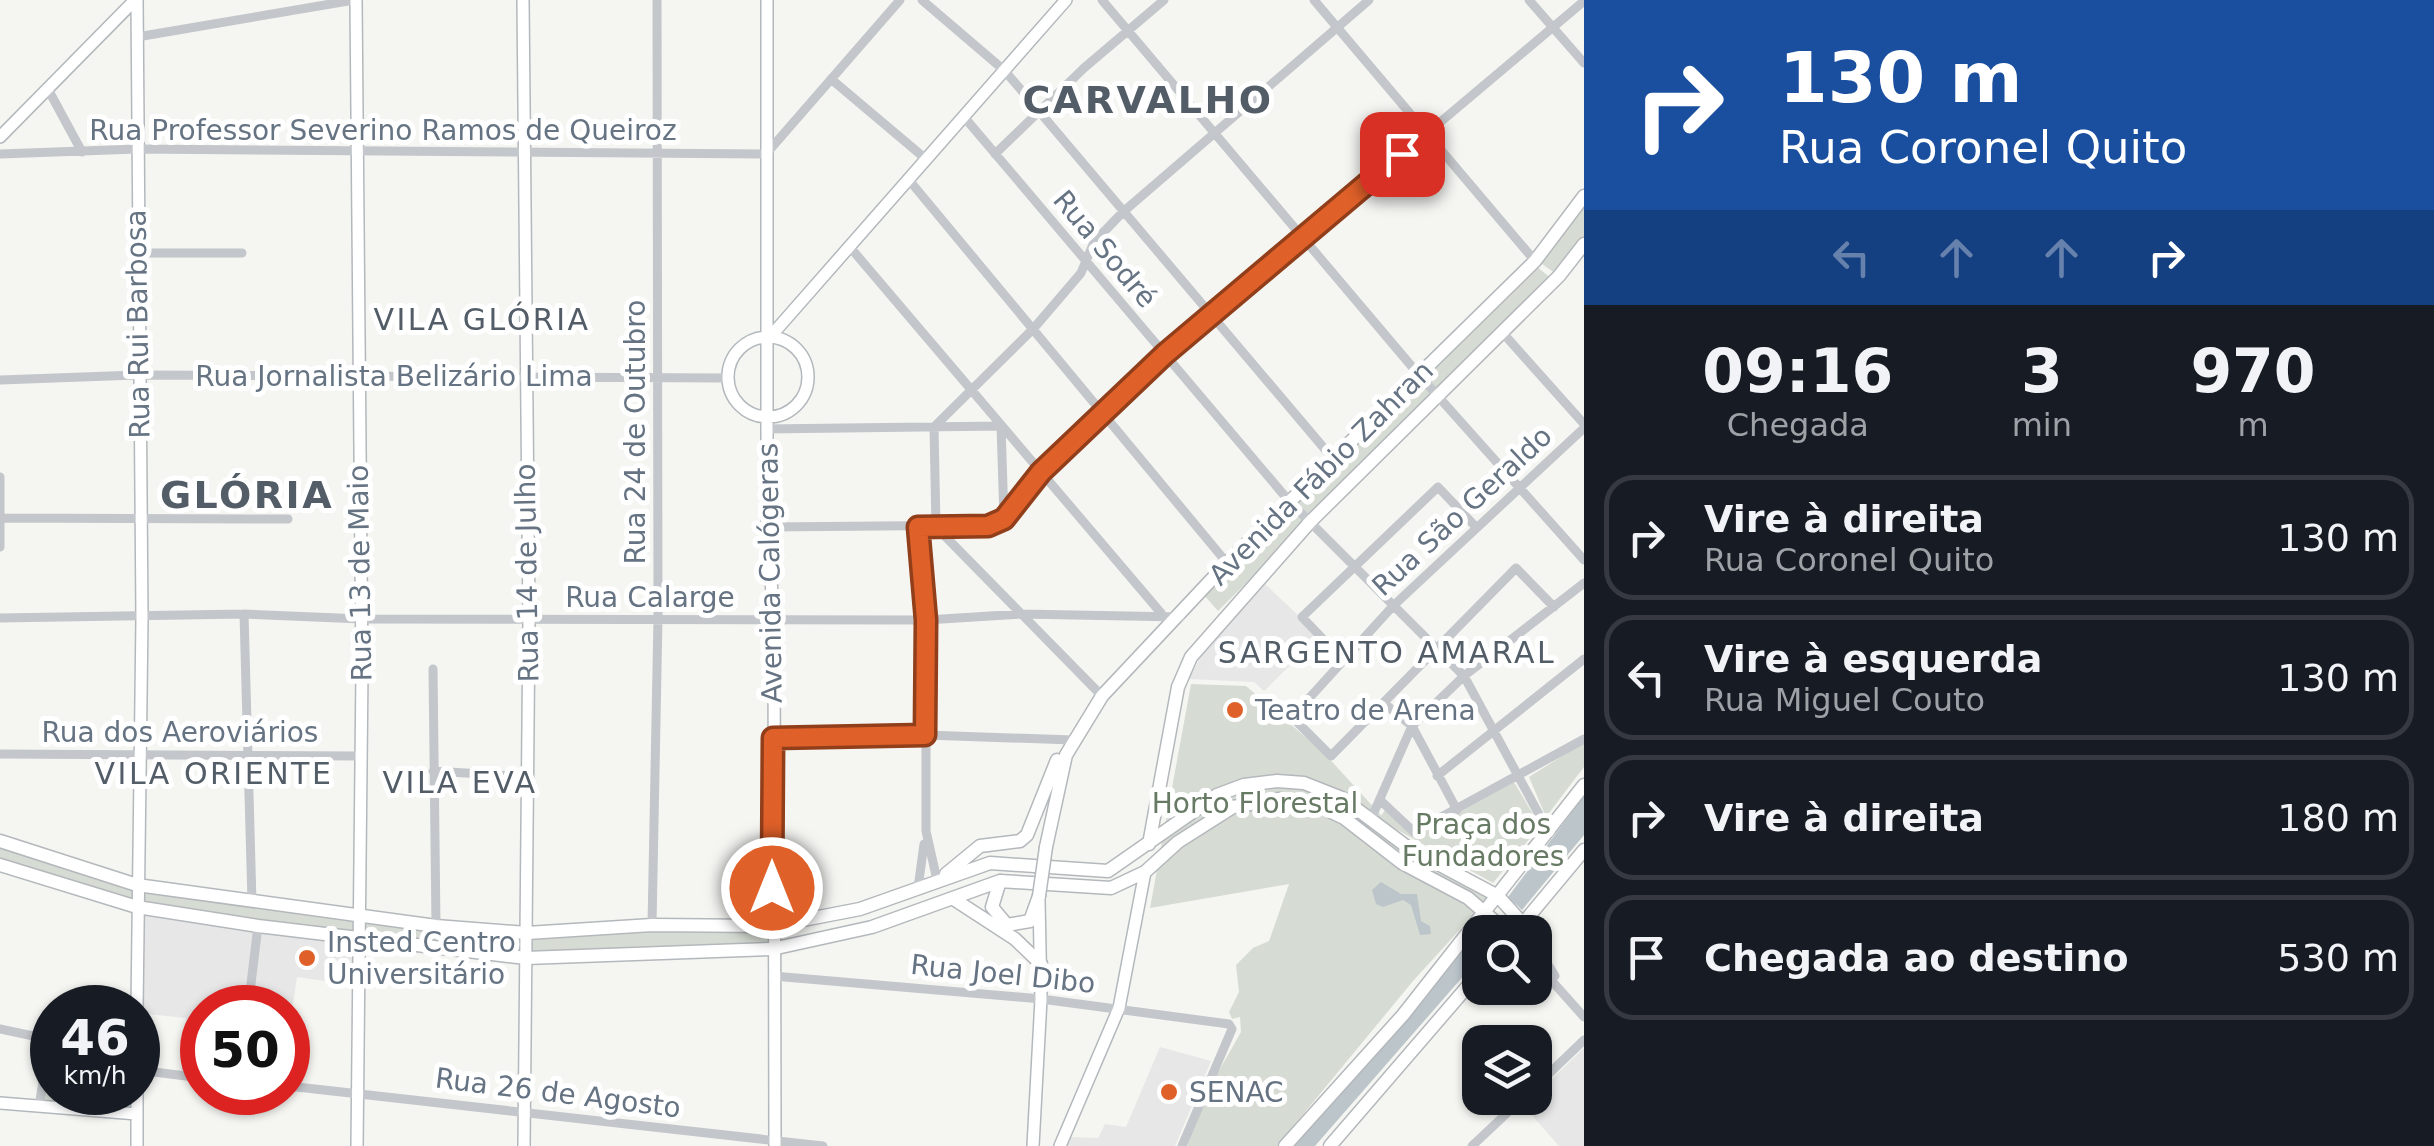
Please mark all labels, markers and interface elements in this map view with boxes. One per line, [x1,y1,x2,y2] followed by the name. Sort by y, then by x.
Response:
[1779,37,2022,119] text: 130 m
[1614,40,1744,170] icon: right
[1022,78,1274,122] district label: CARVALHO
[1360,112,1445,197] pin
[89,114,677,147] street label: Rua Professor Severino Ramos de Queiroz
[1779,121,2187,174] text: Rua Coronel Quito
[1375,127,1430,182] icon: arrive
[1046,184,1164,314] street label: Rua Sodré
[120,209,156,439] street label: Rua Rui Barbosa
[1824,230,1879,285] icon: left
[1929,230,1984,285] icon: ahead
[2034,230,2089,285] icon: ahead
[2139,230,2194,285] icon: right
[619,300,652,564] street label: Rua 24 de Outubro
[373,301,591,337] district label: VILA GLÓRIA
[1702,336,1893,406] text: 09:16
[2021,336,2063,406] text: 3
[2190,336,2316,406] text: 970
[1202,354,1440,592] street label: Avenida Fábio Zahran
[195,360,593,393] street label: Rua Jornalista Belizário Lima
[1727,406,1869,444] text: Chegada
[2012,406,2072,444] text: min
[2237,406,2269,444] text: m
[1365,419,1559,603] street label: Rua São Geraldo
[751,442,789,704] street label: Avenida Calógeras
[509,463,545,683] street label: Rua 14 de Julho
[342,464,378,682] street label: Rua 13 de Maio
[160,473,334,517] district label: GLÓRIA
[1704,497,1984,541] text: Vire à direita
[1619,510,1674,565] icon: right
[2277,516,2399,560] text: 130 m
[1704,541,1994,579] text: Rua Coronel Quito
[565,581,735,614] street label: Rua Calarge
[1218,635,1556,670] district label: SARGENTO AMARAL
[1704,637,2042,681] text: Vire à esquerda
[1619,650,1674,705] icon: left
[2277,656,2399,700] text: 130 m
[1704,681,1985,719] text: Rua Miguel Couto
[1254,694,1476,727] place label: Teatro de Arena
[1224,699,1246,721] marker: Teatro de Arena
[42,716,318,749] street label: Rua dos Aeroviários
[95,756,333,791] district label: VILA ORIENTE
[383,765,537,800] district label: VILA EVA
[1152,787,1358,820] park label: Horto Florestal
[1619,790,1674,845] icon: right
[1704,796,1984,840] text: Vire à direita
[2277,796,2399,840] text: 180 m
[1402,808,1564,873] park label: Praça dos Fundadores
[720,836,824,940] position arrow
[1462,915,1552,1115] map controls
[1462,915,1552,1005] button: search
[327,926,516,991] place label: Insted Centro Universitário
[1619,930,1674,985] icon: arrive
[1704,936,2129,980] text: Chegada ao destino
[2277,936,2399,980] text: 530 m
[296,947,318,969] marker: Insted Centro Universitário
[909,948,1097,1000] street label: Rua Joel Dibo
[180,985,310,1115] speed limit sign: 50
[60,1009,130,1067] text: 46
[1462,1025,1552,1115] button: layers
[63,1061,127,1090] text: km/h
[433,1062,683,1124] street label: Rua 26 de Agosto
[1189,1076,1284,1109] place label: SENAC
[1158,1081,1180,1103] marker: SENAC

